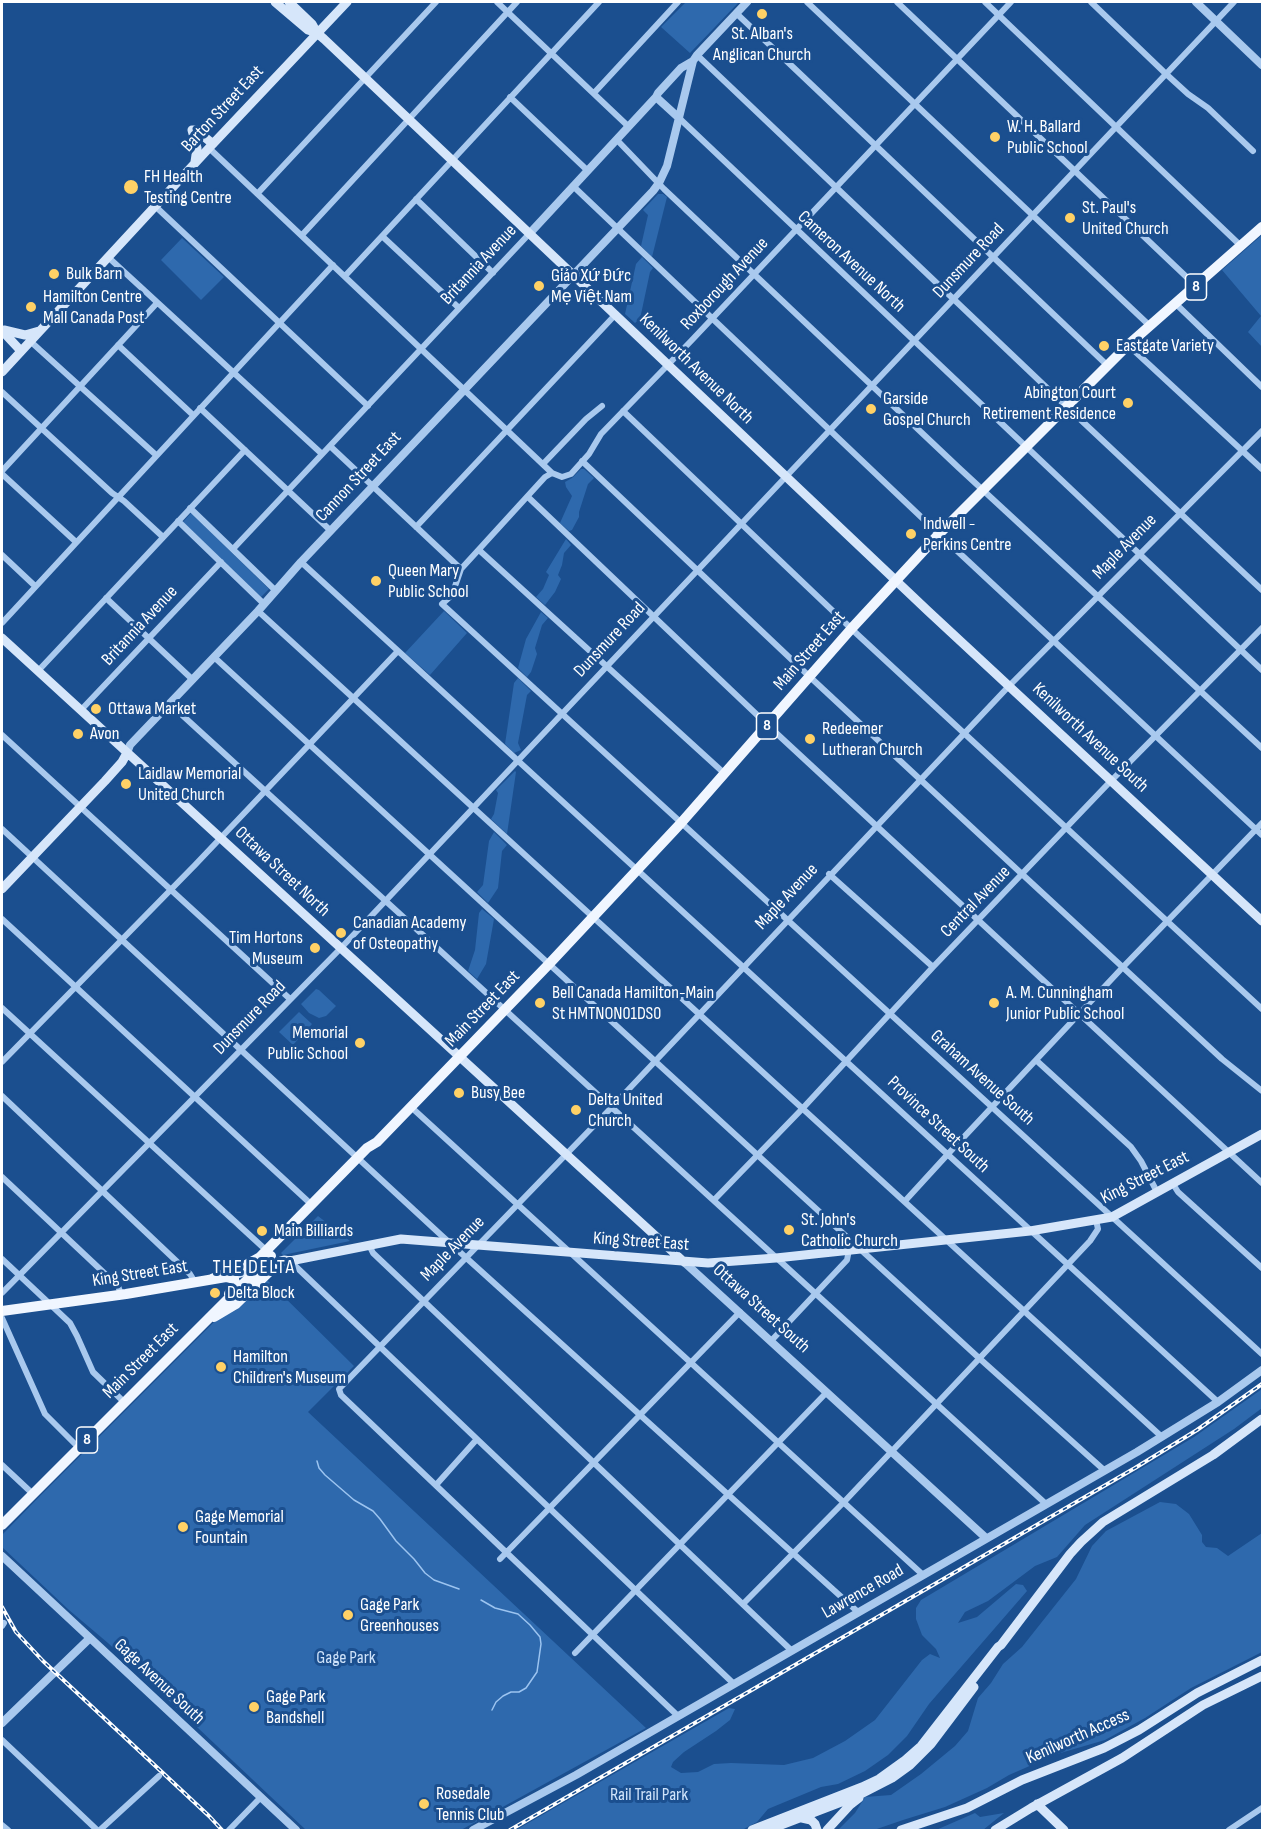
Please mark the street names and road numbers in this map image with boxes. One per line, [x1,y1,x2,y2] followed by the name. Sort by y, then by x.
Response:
[177,61,269,157] street label: Barton Street East
[793,207,909,317] street label: Cameron Avenue North
[929,219,1009,303] street label: Dunsmure Road
[437,221,521,309] street label: Britannia Avenue
[677,233,773,335] street label: Roxborough Avenue
[1186,274,1206,300] road number: 8
[634,309,758,429] street label: Kenilworth Avenue North
[312,427,406,527] street label: Cannon Street East
[1089,510,1161,584] street label: Maple Avenue
[98,582,182,670] street label: Britannia Avenue
[570,598,650,682] street label: Dunsmure Road
[770,607,850,695] street label: Main Street East
[1027,679,1153,797] street label: Kenilworth Avenue South
[756,713,777,739] road number: 8
[230,822,334,922] street label: Ottawa Street North
[751,859,823,935] street label: Maple Avenue
[937,862,1015,942] street label: Central Avenue
[441,966,525,1052] street label: Main Street East
[209,976,291,1060] street label: Dunsmure Road
[925,1026,1039,1130] street label: Graham Avenue South
[882,1072,994,1178] street label: Province Street South
[1097,1147,1193,1209] street label: King Street East
[417,1212,489,1286] street label: Maple Avenue
[592,1228,690,1256] street label: King Street East
[91,1256,189,1292] street label: King Street East
[708,1260,814,1358] street label: Ottawa Street South
[99,1319,183,1403] street label: Main Street East
[76,1427,98,1453] road number: 8
[818,1560,908,1624] street label: Lawrence Road
[109,1635,209,1729] street label: Gage Avenue South
[1023,1705,1133,1769] street label: Kenilworth Access

